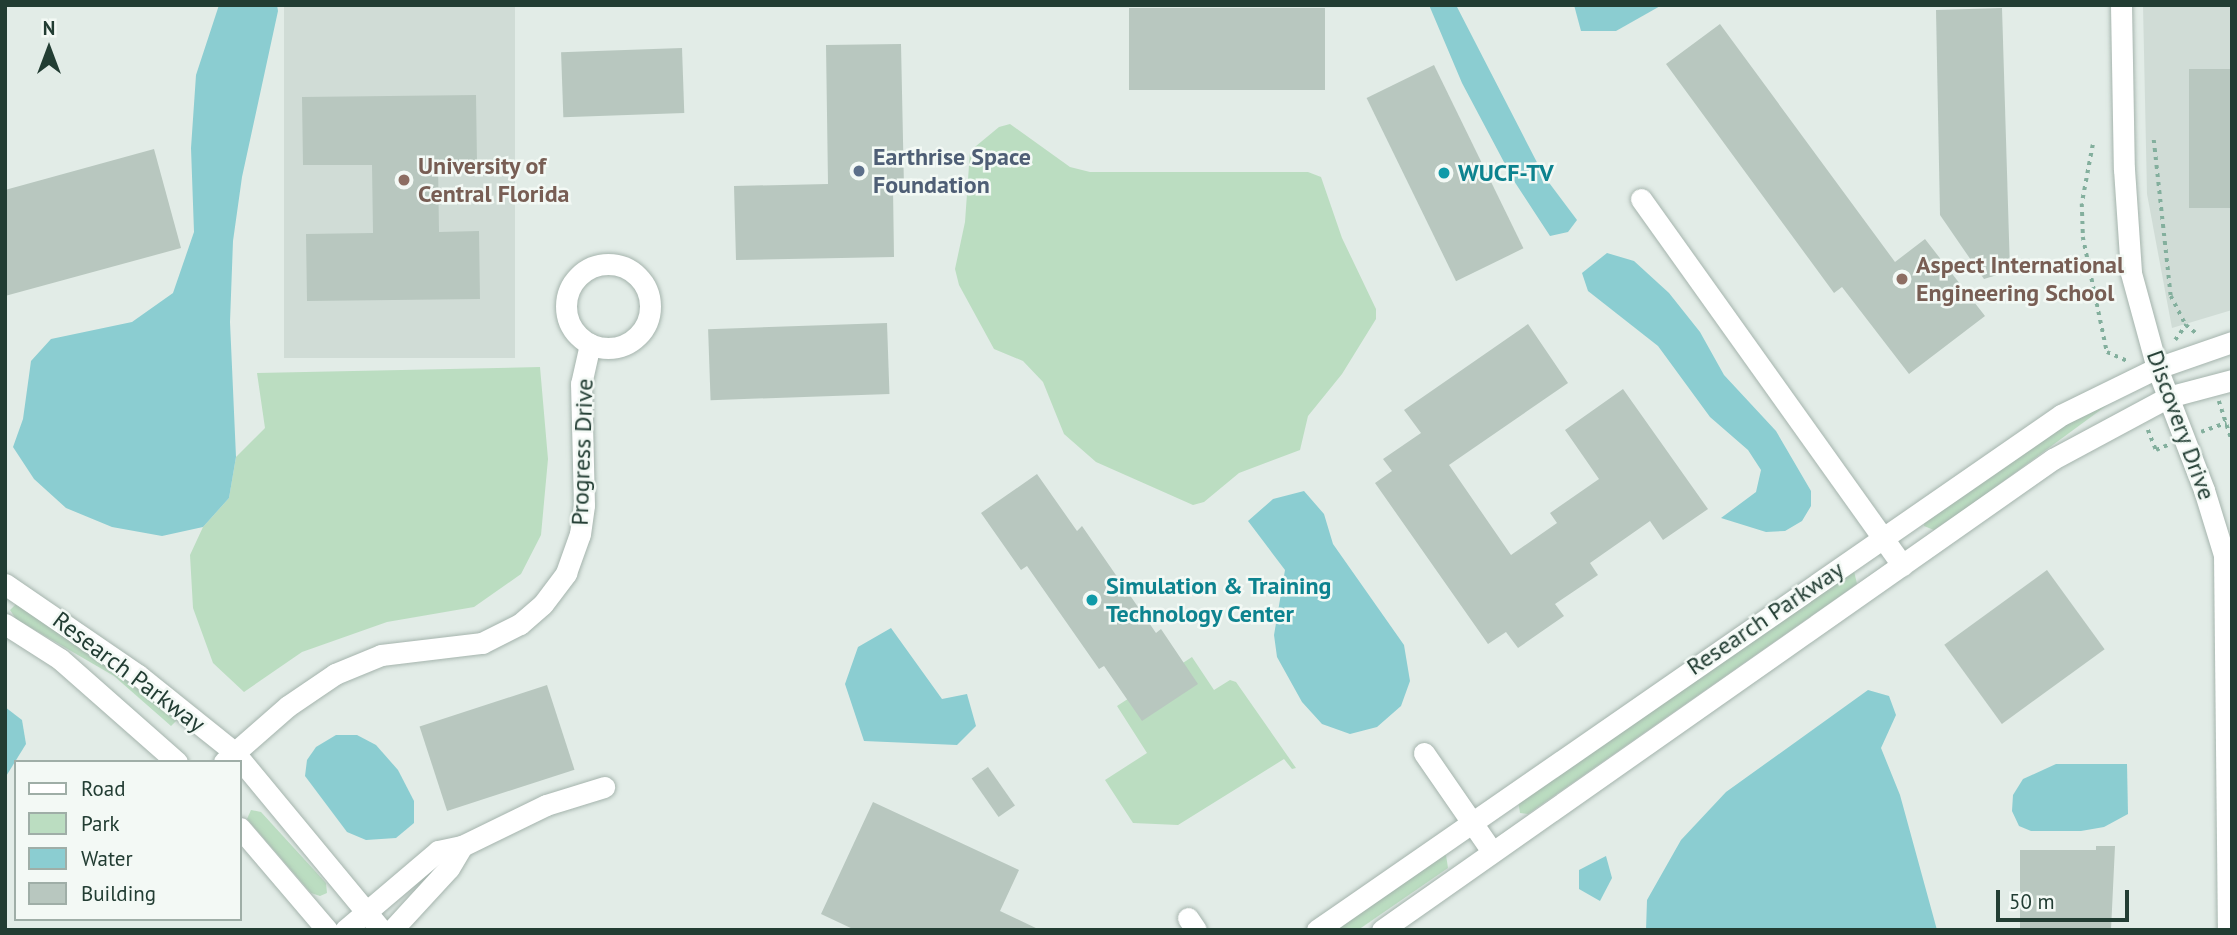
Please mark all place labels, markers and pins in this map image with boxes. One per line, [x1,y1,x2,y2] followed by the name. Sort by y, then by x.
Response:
[873,143,1031,199] place label: Earthrise Space Foundation
[418,152,570,208] place label: University of Central Florida
[1458,159,1554,187] place label: WUCF-TV
[851,163,867,179] marker: Earthrise Space Foundation
[1436,165,1452,181] marker: WUCF-TV
[396,172,412,188] marker: University of Central Florida
[1916,251,2124,307] place label: Aspect International Engineering School
[1894,271,1910,287] marker: Aspect International Engineering School
[1106,572,1332,628] place label: Simulation & Training Technology Center
[1084,592,1100,608] marker: Simulation & Training Technology Center

